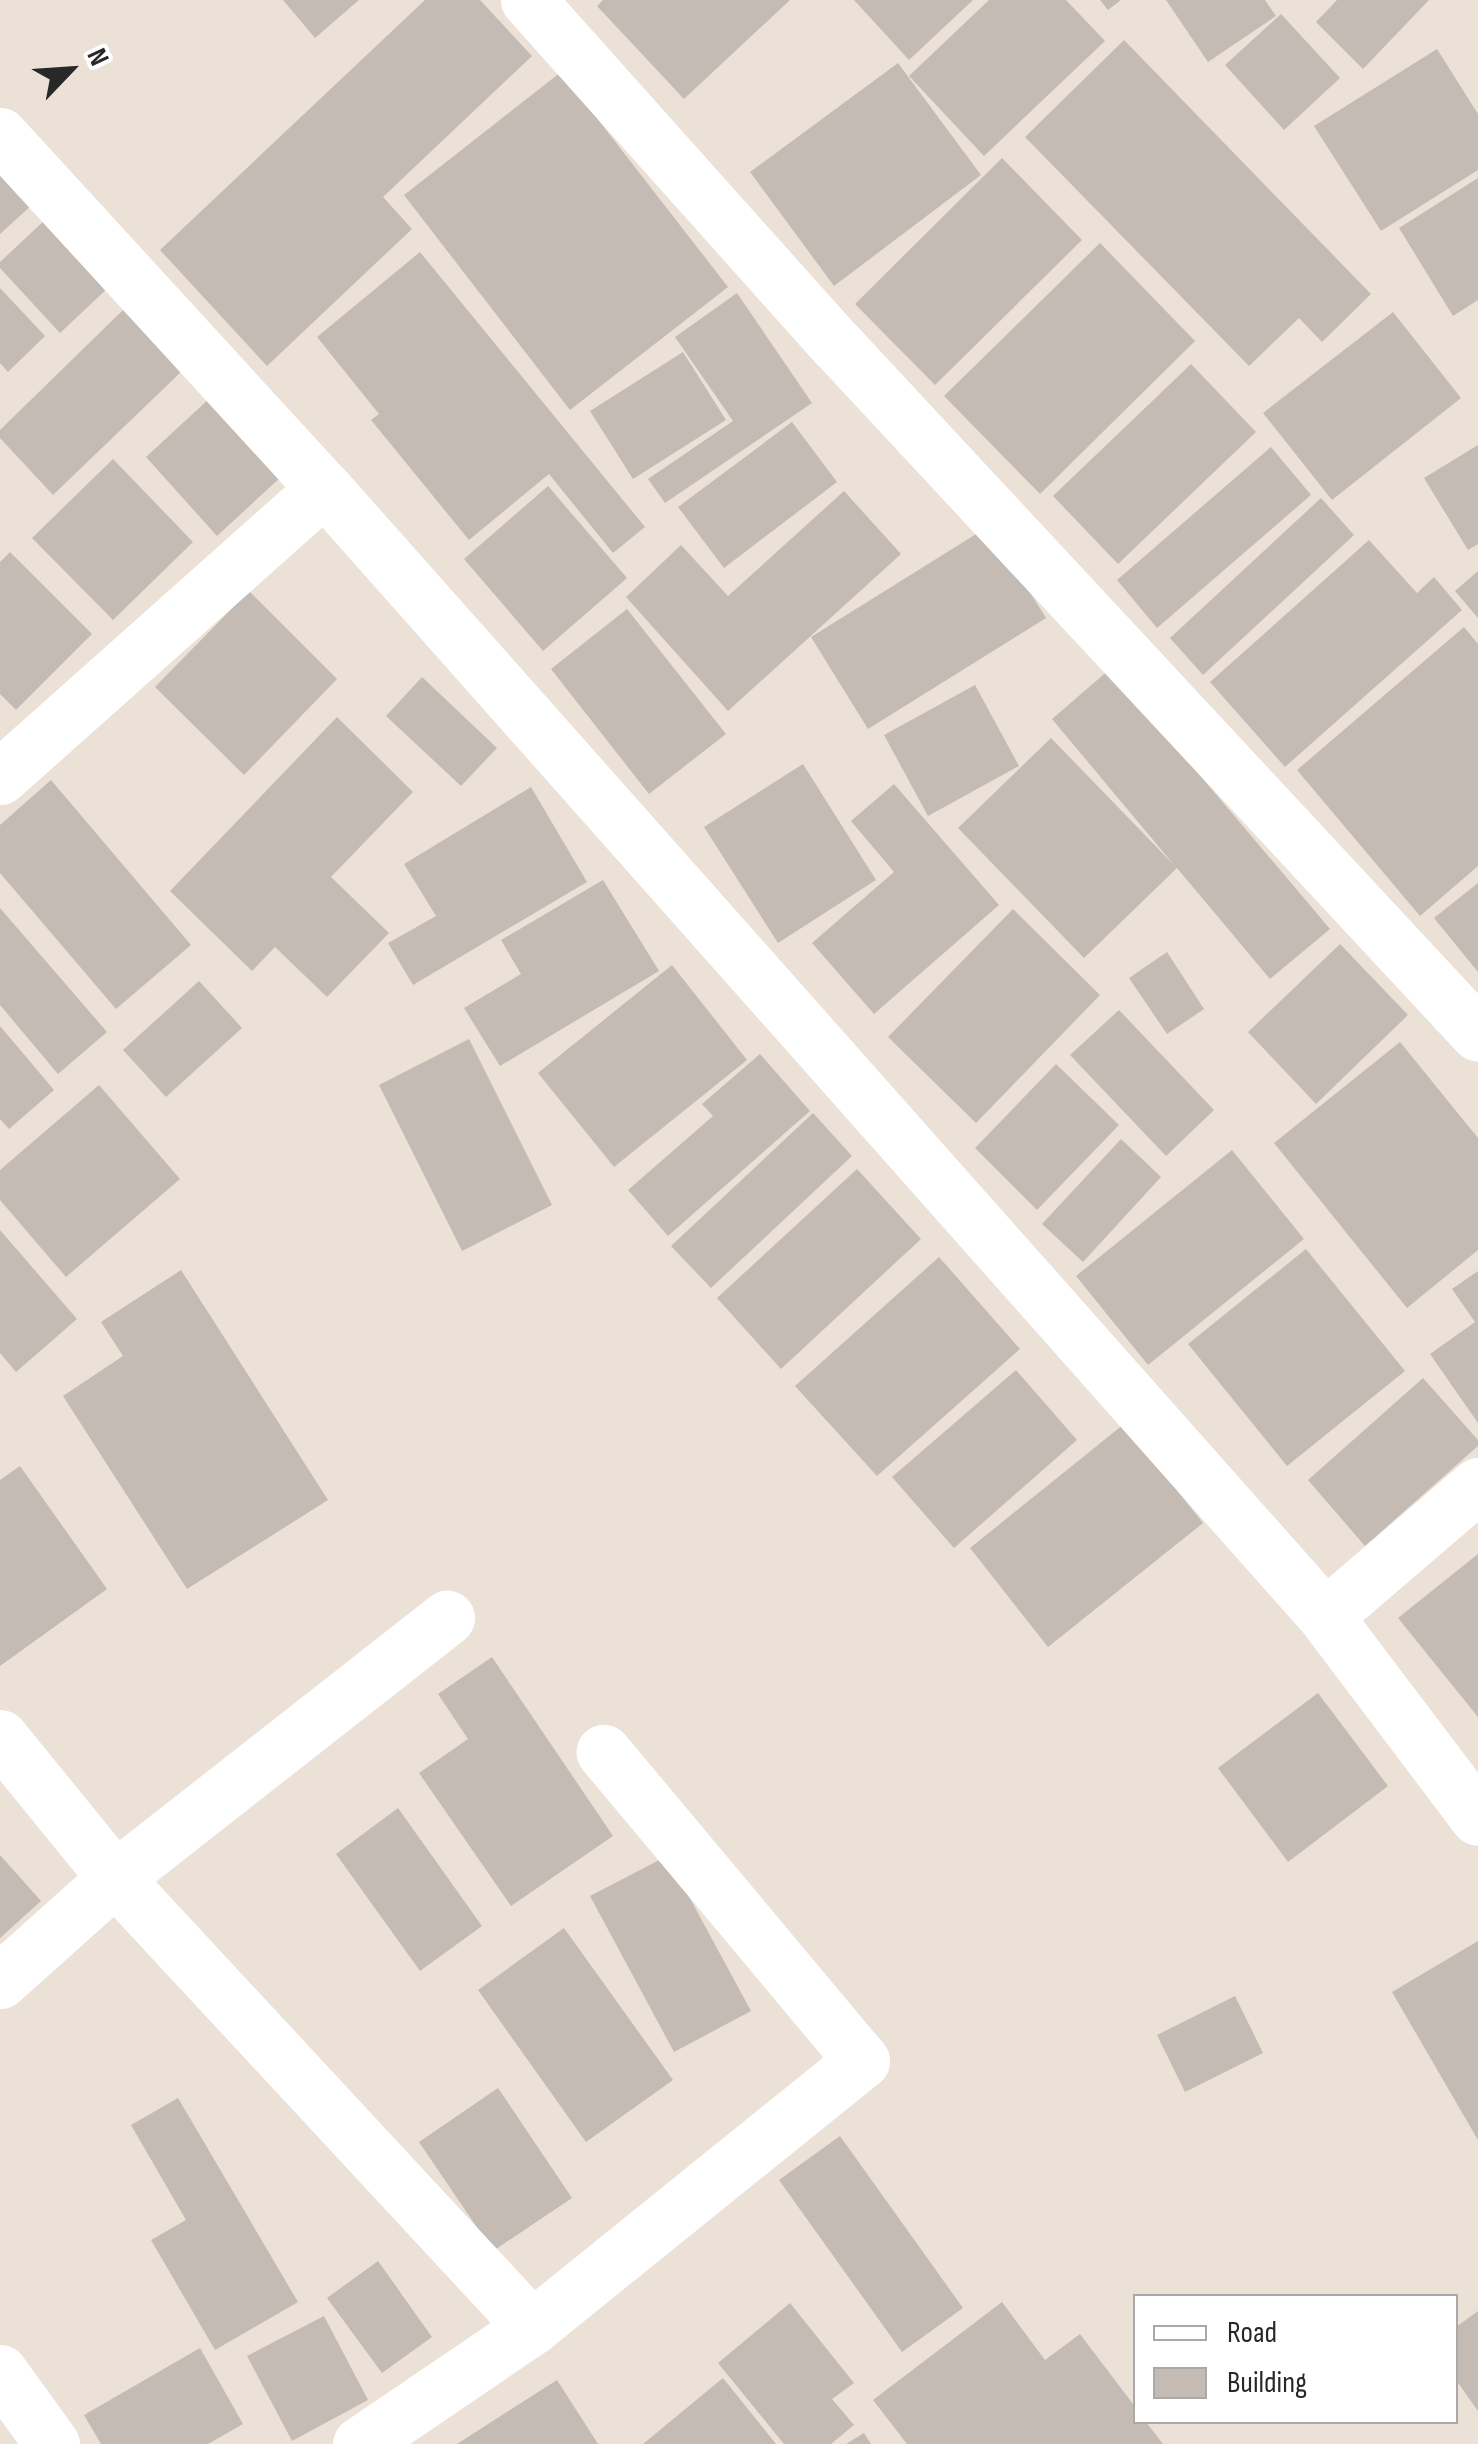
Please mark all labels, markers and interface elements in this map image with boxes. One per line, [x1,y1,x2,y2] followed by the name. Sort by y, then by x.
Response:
[20,20,120,120] north arrow
[80,43,116,71] text: N
[1133,2294,1458,2424] legend
[1227,2315,1277,2351] text: Road
[1227,2365,1307,2401] text: Building

